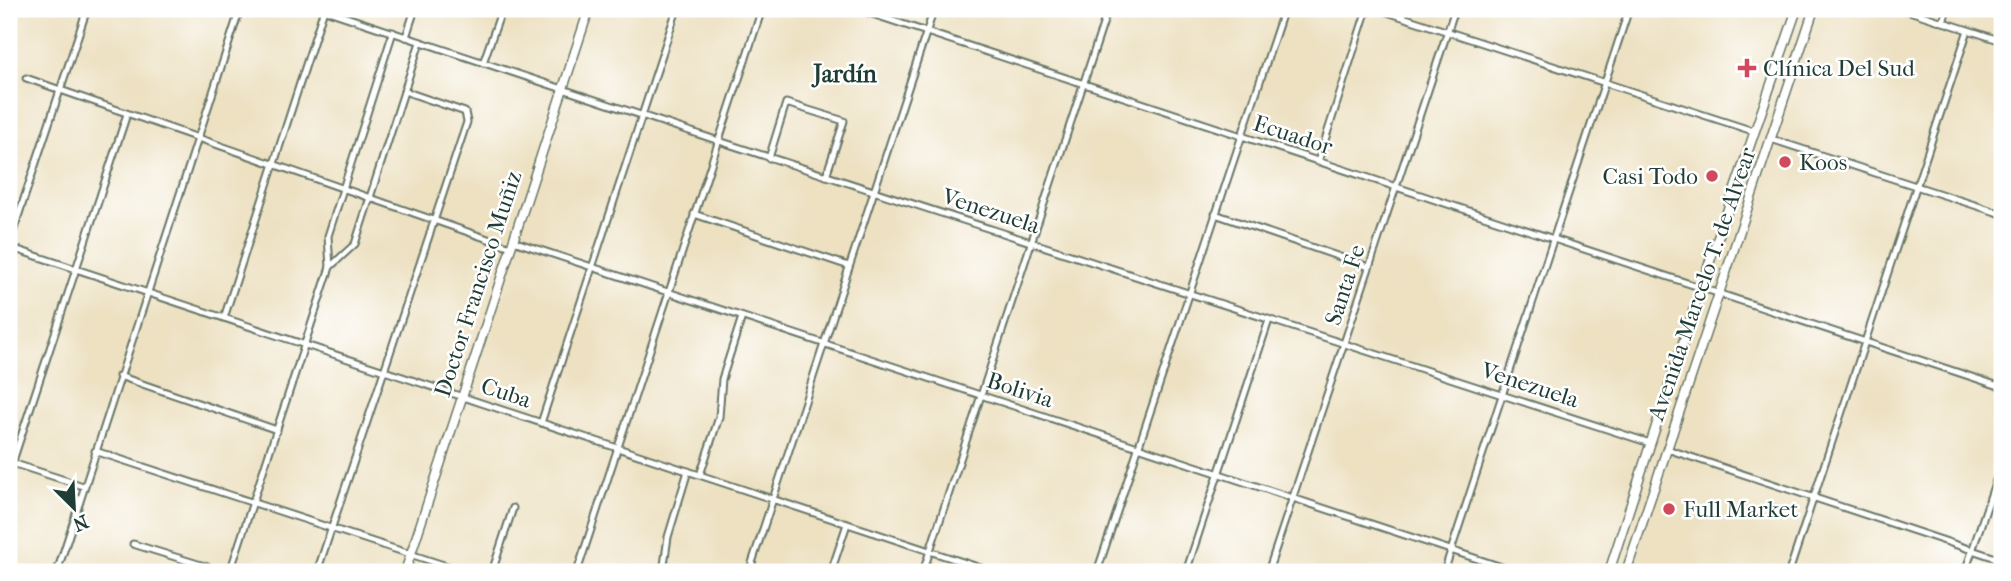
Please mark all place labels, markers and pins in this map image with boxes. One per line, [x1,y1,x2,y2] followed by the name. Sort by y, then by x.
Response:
[1763,55,1915,82] place label: Clínica Del Sud
[1737,58,1757,78] marker: Clínica Del Sud
[1799,149,1847,176] place label: Koos
[1777,154,1793,170] marker: Koos
[1602,163,1698,190] place label: Casi Todo
[1704,168,1720,184] marker: Casi Todo
[1683,496,1798,523] place label: Full Market
[1661,501,1677,517] marker: Full Market

